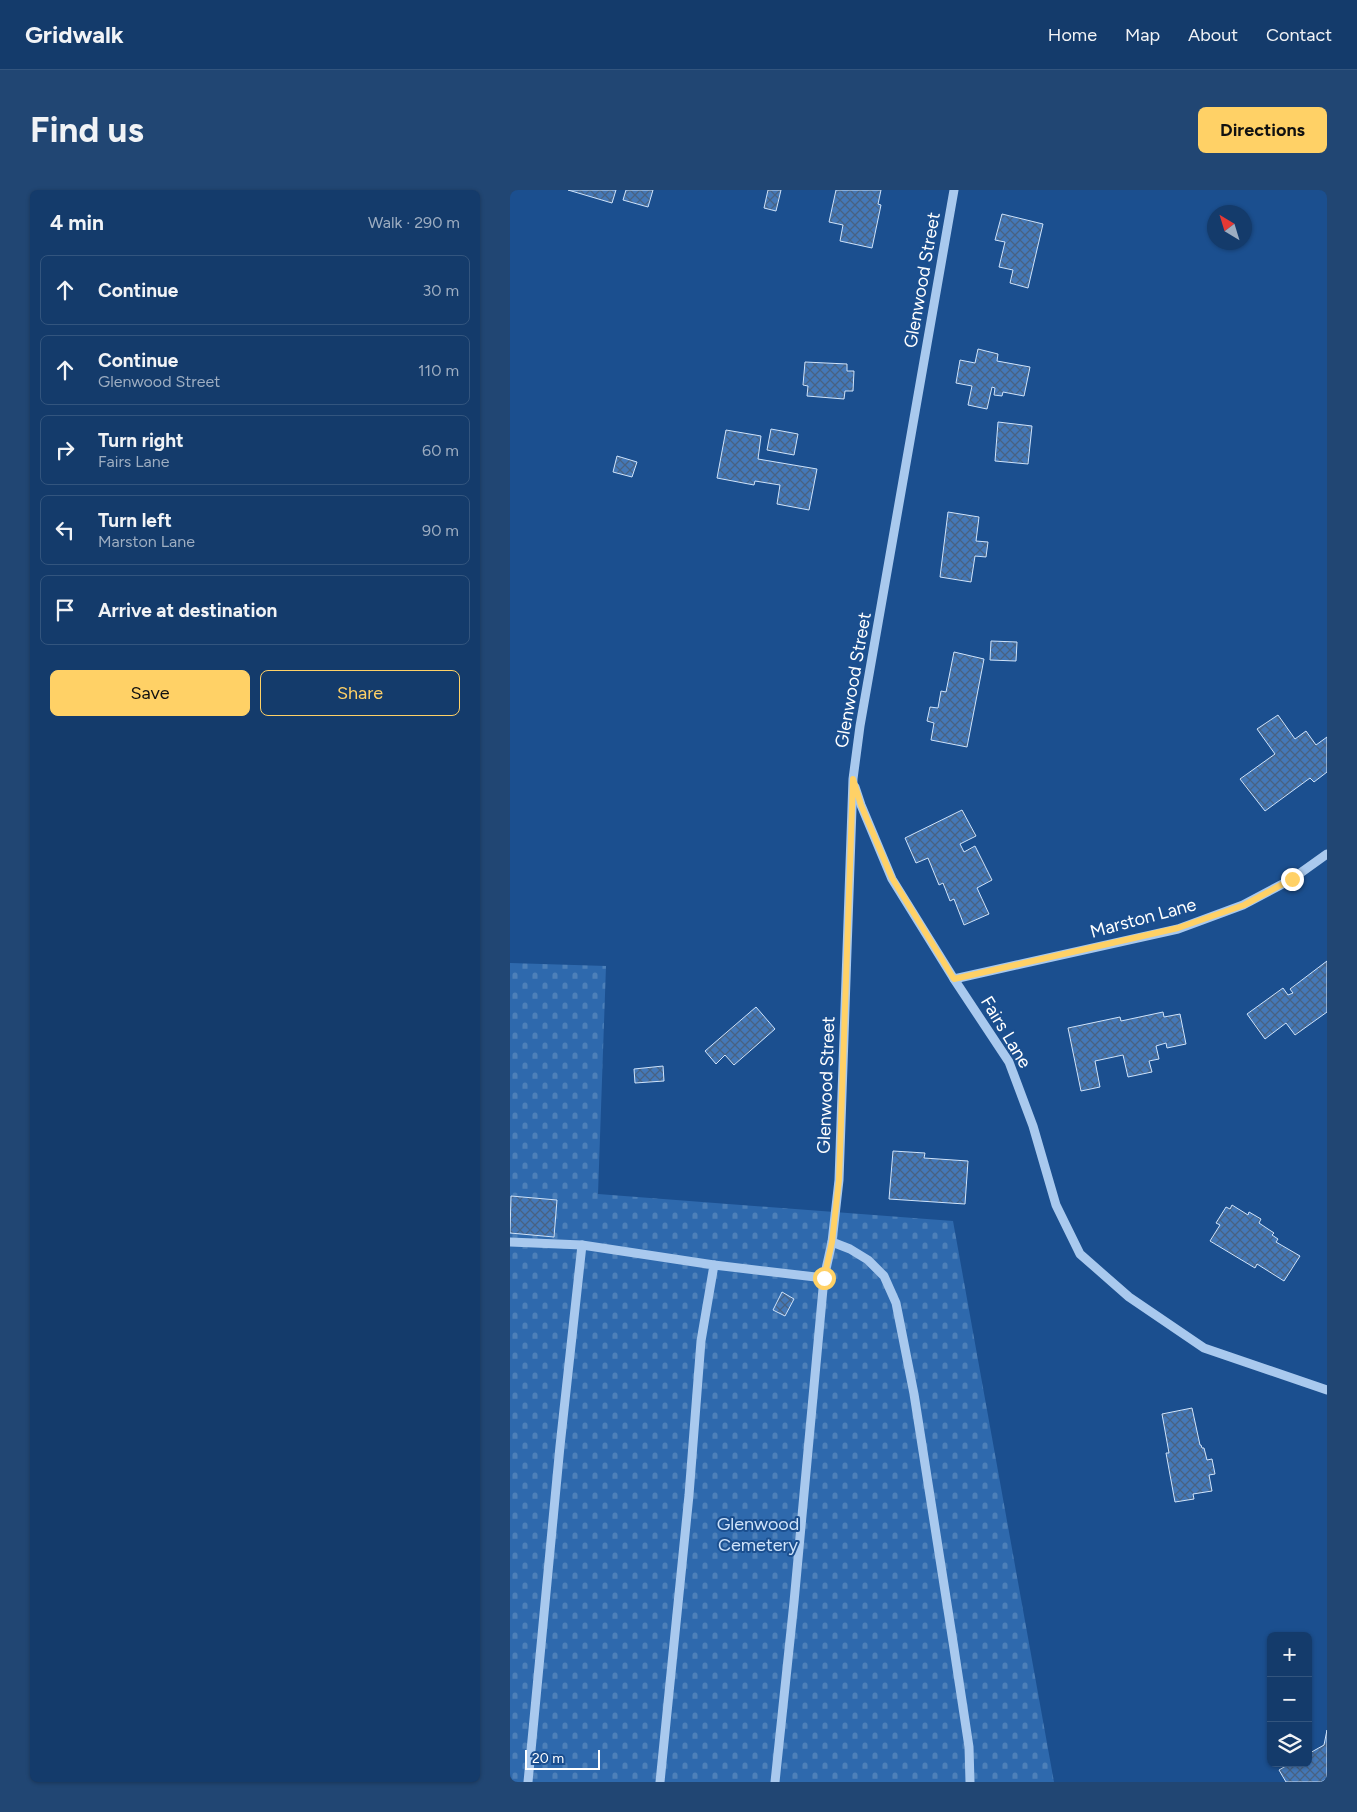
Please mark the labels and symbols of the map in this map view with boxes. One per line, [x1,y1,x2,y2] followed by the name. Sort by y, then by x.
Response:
[1207,205,1252,250] north arrow
[899,210,945,350] street label: Glenwood Street
[830,610,876,750] street label: Glenwood Street
[1281,868,1304,891] route end
[1088,893,1199,943] street label: Marston Lane
[976,992,1036,1072] street label: Fairs Lane
[813,1016,839,1154] street label: Glenwood Street
[813,1267,836,1290] route start
[717,1513,799,1556] park label: Glenwood Cemetery
[525,1747,600,1770] scale bar

